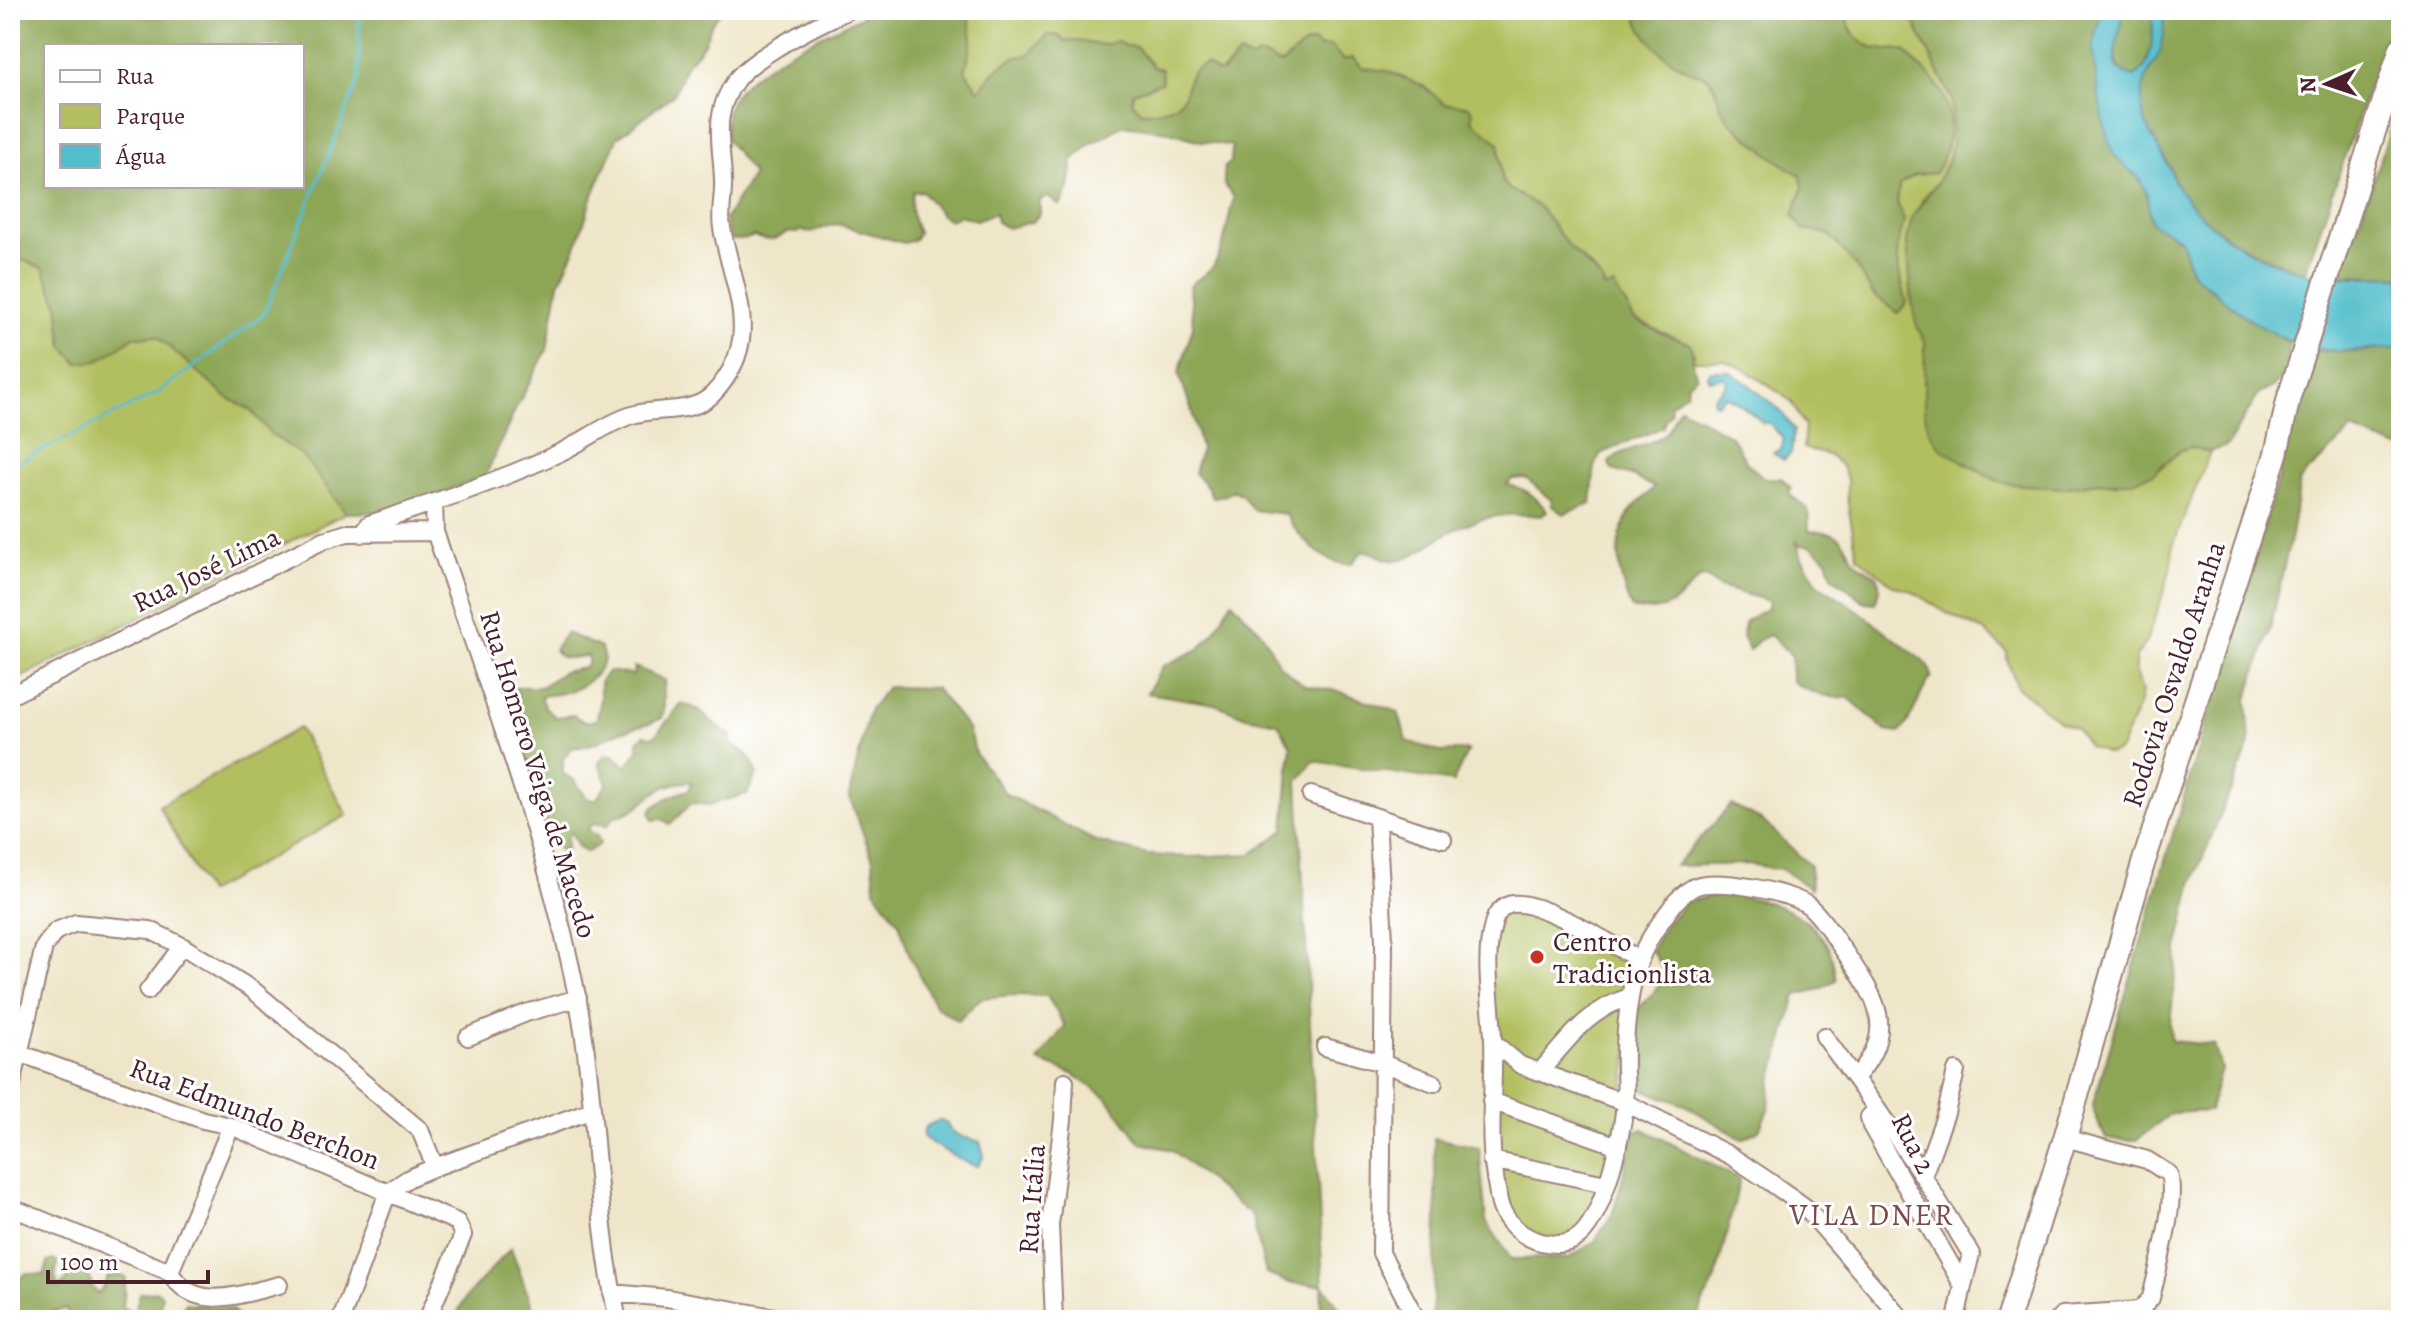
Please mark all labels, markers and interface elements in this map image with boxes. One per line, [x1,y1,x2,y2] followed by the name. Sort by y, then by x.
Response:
[44,44,304,188] legend
[2287,44,2367,124] north arrow
[116,60,155,92] text: Rua
[2293,76,2323,94] text: N
[116,100,185,132] text: Parque
[115,140,167,172] text: Água
[126,518,287,622] street label: Rua José Lima
[2113,537,2235,812] street label: Rodovia Osvaldo Aranha
[470,606,606,943] street label: Rua Homero Veiga de Macedo
[1553,923,1711,993] place label: Centro Tradicionlista
[1528,948,1546,966] marker: Centro Tradicionlista
[124,1049,385,1179] street label: Rua Edmundo Berchon
[1882,1107,1944,1180] street label: Rua 2
[1009,1143,1055,1255] street label: Rua Itália
[1788,1195,1955,1235] district label: VILA DNER
[48,1234,208,1284] scale bar
[60,1246,119,1278] text: 100 m

